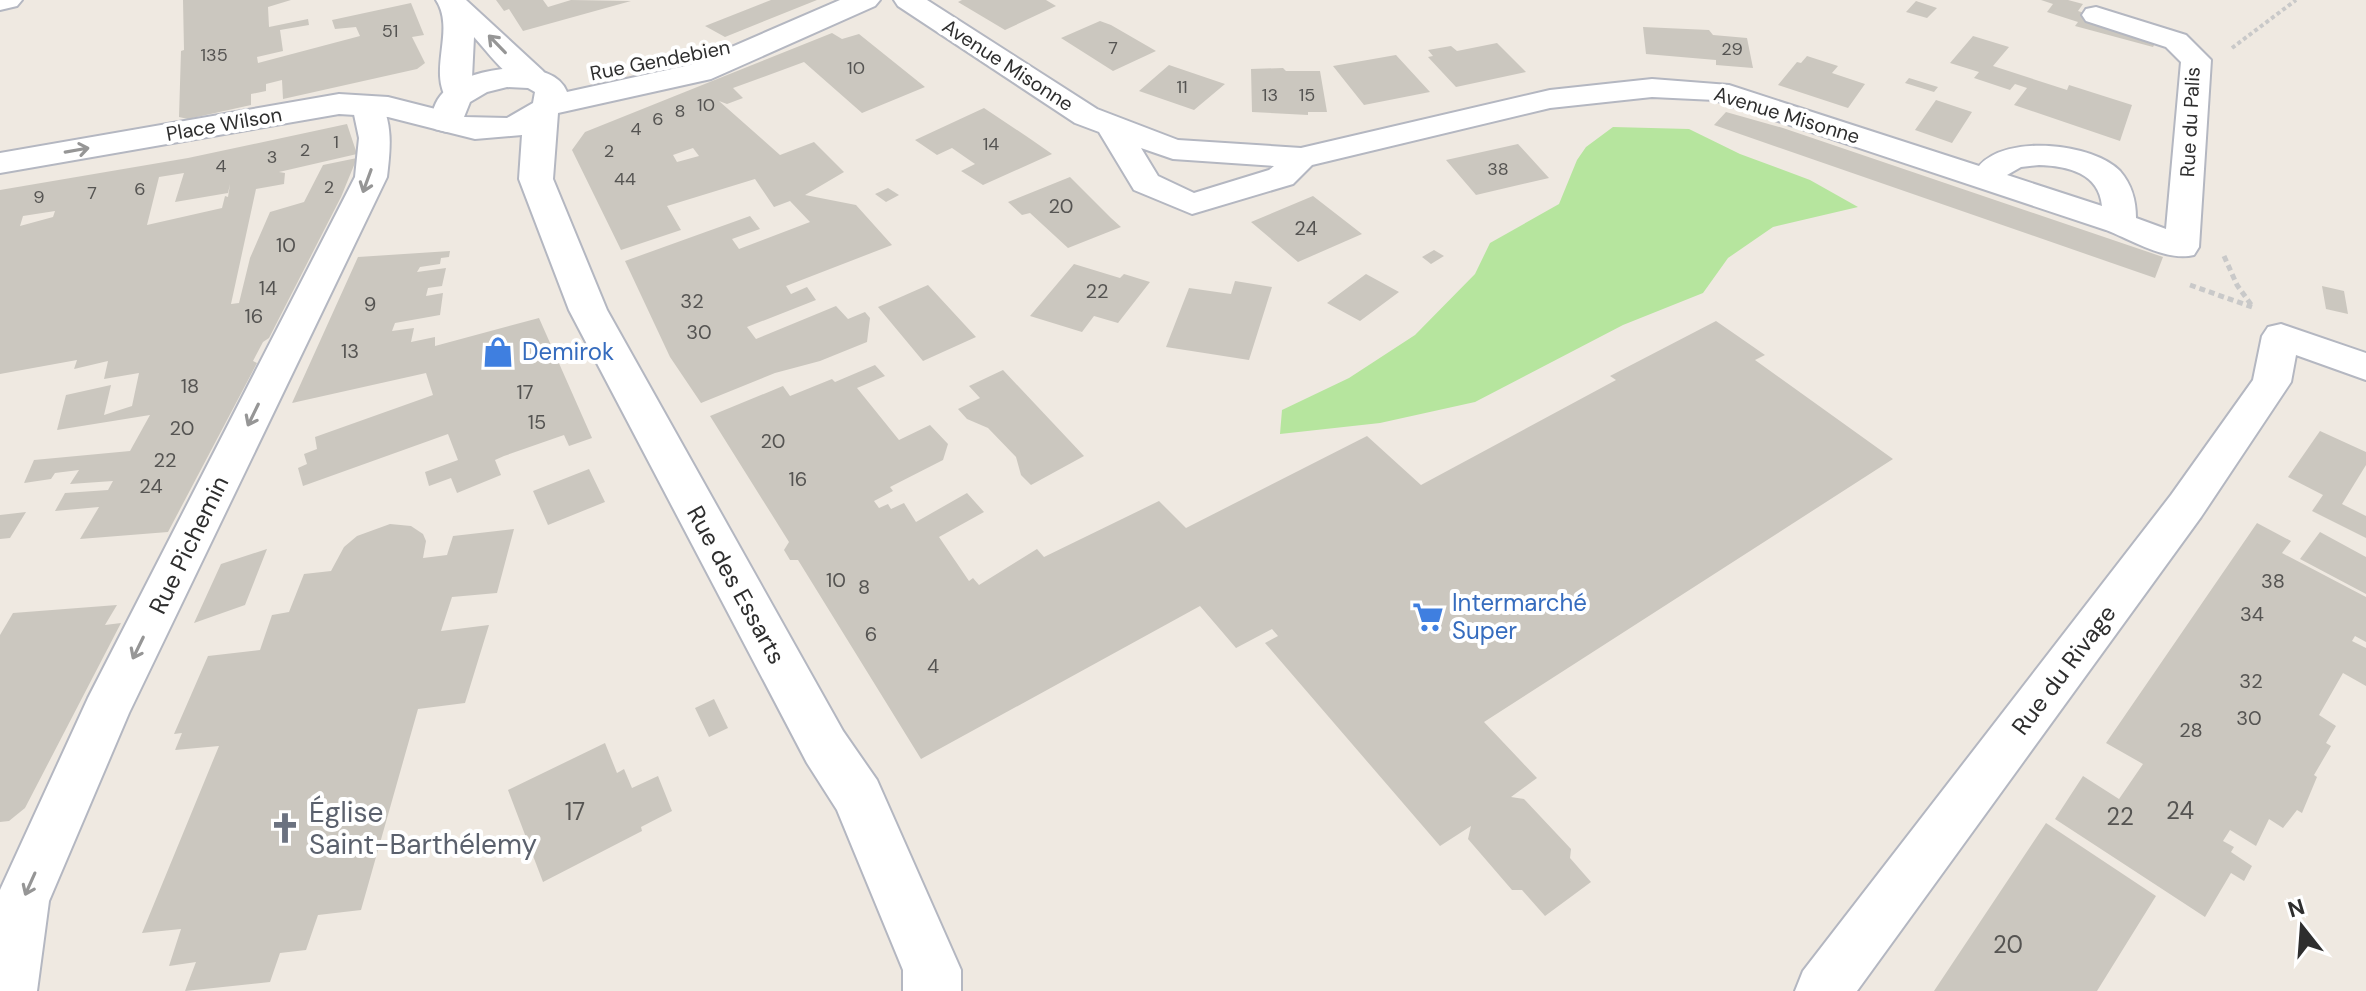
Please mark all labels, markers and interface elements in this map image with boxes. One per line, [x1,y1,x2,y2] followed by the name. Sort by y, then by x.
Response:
[938,13,1078,117] street label: Avenue Misonne
[382,19,398,43] house number: 51
[588,34,732,86] street label: Rue Gendebien
[488,35,507,54] one-way arrow
[1108,36,1118,60] house number: 7
[1721,37,1743,61] house number: 29
[200,43,228,67] house number: 135
[847,56,865,80] house number: 10
[2174,66,2206,178] street label: Rue du Palis
[1176,75,1188,99] house number: 11
[1711,80,1863,150] street label: Avenue Misonne
[1262,83,1278,107] house number: 13
[1299,83,1315,107] house number: 15
[697,93,715,117] house number: 10
[675,99,685,123] house number: 8
[164,101,284,147] street label: Place Wilson
[652,107,664,131] house number: 6
[631,117,642,141] house number: 4
[333,130,339,154] house number: 1
[983,132,999,156] house number: 14
[300,138,310,162] house number: 2
[604,139,614,163] house number: 2
[64,141,89,156] one-way arrow
[267,145,277,169] house number: 3
[216,154,227,178] house number: 4
[1487,157,1509,181] house number: 38
[614,167,636,191] house number: 44
[359,168,373,193] one-way arrow
[324,175,334,199] house number: 2
[134,177,146,201] house number: 6
[87,181,97,205] house number: 7
[33,185,45,209] house number: 9
[1049,193,1074,219] house number: 20
[1294,215,1318,241] house number: 24
[276,232,296,258] house number: 10
[259,275,277,301] house number: 14
[1085,278,1109,304] house number: 22
[680,288,704,314] house number: 32
[364,291,376,317] house number: 9
[245,303,263,329] house number: 16
[686,319,712,345] house number: 30
[481,335,515,369] shop icon: Demirok
[522,336,614,367] place label: Demirok
[341,338,359,364] house number: 13
[181,373,199,399] house number: 18
[517,379,533,405] house number: 17
[245,402,261,426] one-way arrow
[528,409,546,435] house number: 15
[170,415,195,441] house number: 20
[761,428,786,454] house number: 20
[153,447,177,473] house number: 22
[789,466,807,492] house number: 16
[142,471,235,619] street label: Rue Pichemin
[139,473,163,499] house number: 24
[680,500,793,669] street label: Rue des Essarts
[826,567,846,593] house number: 10
[2261,568,2285,594] house number: 38
[858,574,870,600] house number: 8
[1452,587,1587,646] place label: Intermarché Super
[2005,599,2123,741] street label: Rue du Rivage
[1411,600,1445,634] supermarket icon: Intermarché Super
[2240,601,2264,627] house number: 34
[865,621,877,647] house number: 6
[130,635,145,659] one-way arrow
[927,653,939,679] house number: 4
[2239,668,2263,694] house number: 32
[2236,705,2262,731] house number: 30
[2179,717,2203,743] house number: 28
[309,794,537,863] place label: Église Saint-Barthélemy
[2166,795,2194,826] house number: 24
[565,796,585,827] house number: 17
[2106,801,2134,832] house number: 22
[268,811,302,845] church icon: Église Saint-Barthélemy
[22,872,37,896] one-way arrow
[2262,887,2342,967] north arrow
[2284,892,2308,925] text: N
[1993,929,2023,960] house number: 20

